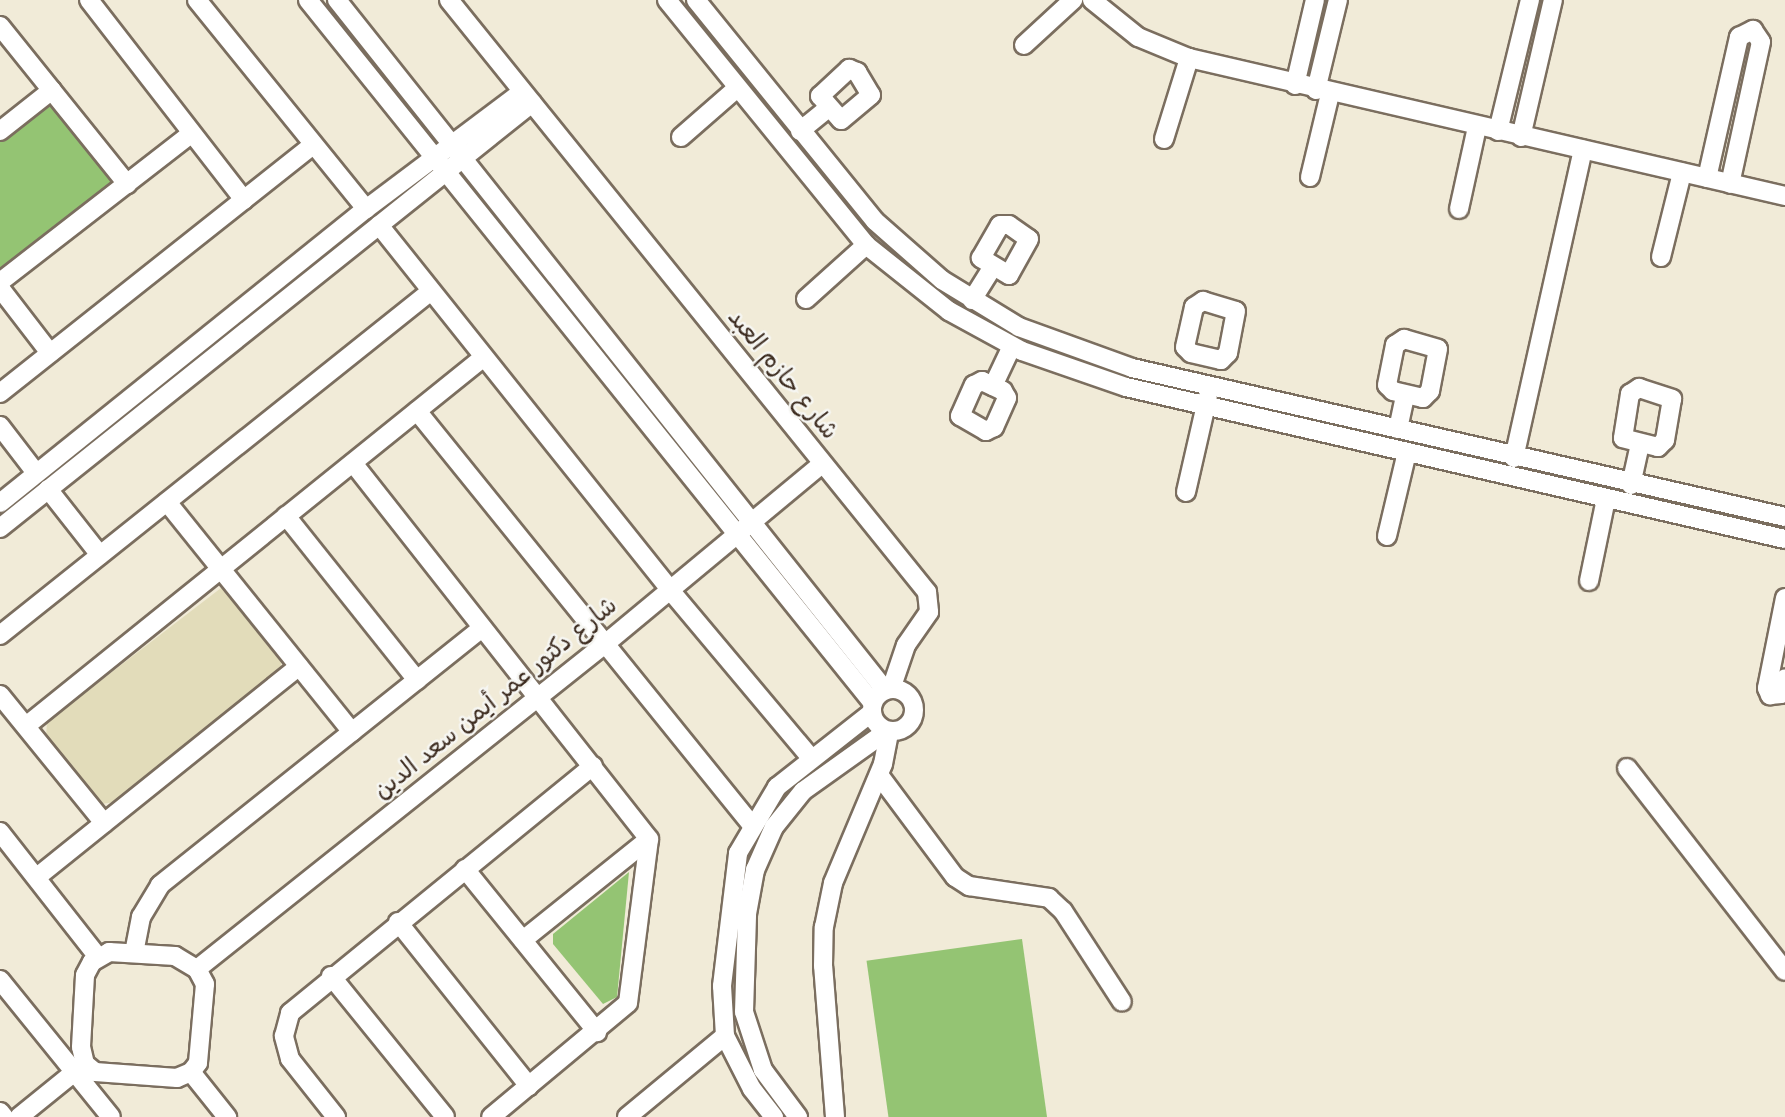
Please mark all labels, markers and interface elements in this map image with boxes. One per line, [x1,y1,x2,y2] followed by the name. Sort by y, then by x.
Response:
[721,304,843,446] street label: شارع حازم العبد
[369,592,623,806] street label: شارع دكتور عمر أيمن سعد الدين

